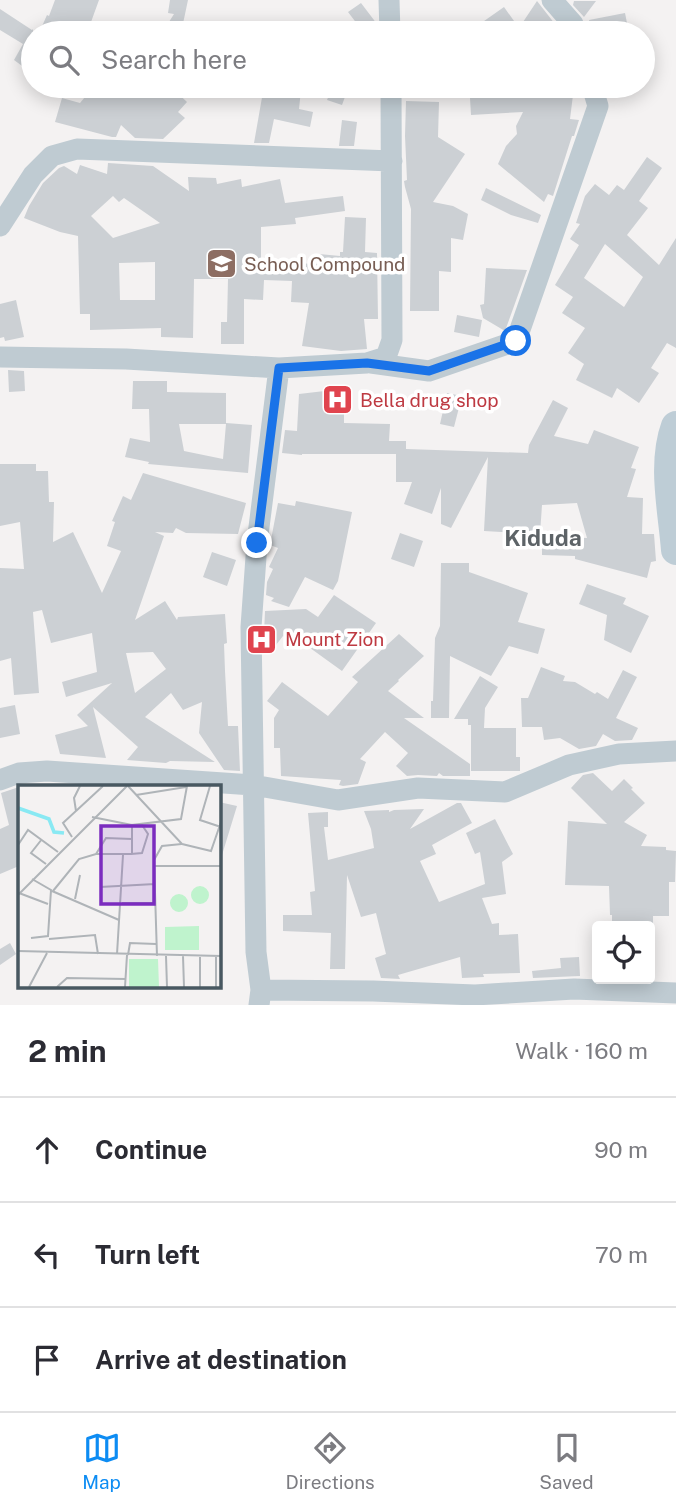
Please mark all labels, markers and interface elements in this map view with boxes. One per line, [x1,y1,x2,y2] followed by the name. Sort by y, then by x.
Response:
[21,21,655,98] search box
[45,41,83,79] icon: search
[101,44,247,75] text: Search here
[204,247,238,281] school or university icon: School Compound
[244,253,405,275] place label: School Compound
[500,325,531,356] route start
[320,383,354,417] hospital icon: Bella drug shop
[360,389,499,411] place label: Bella drug shop
[504,524,582,551] district label: Kiduda
[241,527,272,558] route end
[245,622,279,656] hospital icon: Mount Zion
[285,628,384,650] place label: Mount Zion
[18,785,220,988] inset map
[592,921,655,984] map controls
[592,921,655,984] button: locate
[28,1033,107,1069] text: 2 min
[515,1037,648,1064] text: Walk · 160 m
[28,1131,66,1169] icon: ahead
[95,1134,207,1165] text: Continue
[594,1136,648,1163] text: 90 m
[28,1236,66,1274] icon: left
[95,1239,200,1270] text: Turn left
[595,1241,648,1268] text: 70 m
[28,1341,66,1379] icon: arrive
[95,1344,347,1375] text: Arrive at destination
[82,1429,121,1493] tab: Map
[285,1429,375,1493] tab: Directions
[539,1429,594,1493] tab: Saved

